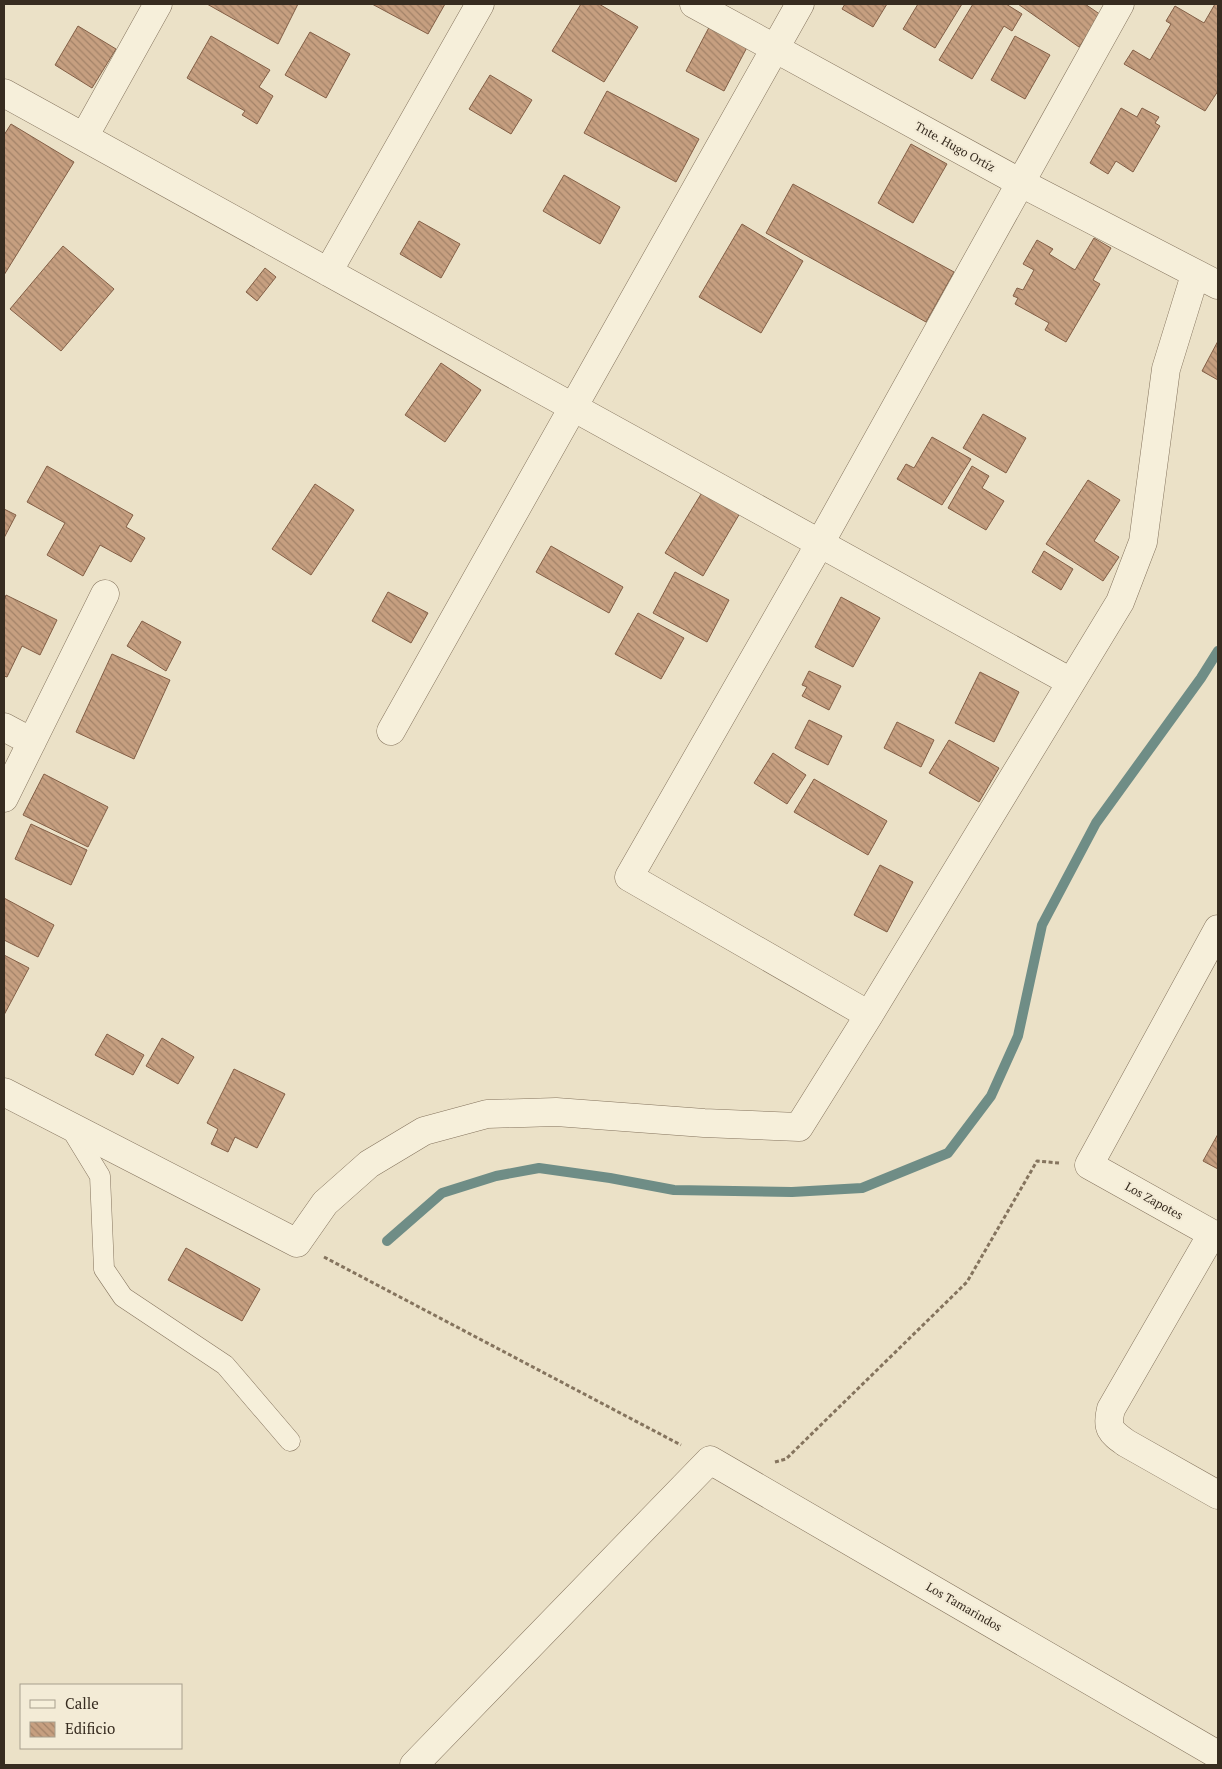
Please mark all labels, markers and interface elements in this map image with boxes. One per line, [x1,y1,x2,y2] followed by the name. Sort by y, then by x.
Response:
[913,118,998,175] street label: Tnte. Hugo Ortíz
[1123,1179,1186,1223] street label: Los Zapotes
[924,1579,1005,1634] street label: Los Tamarindos
[20,1684,182,1749] legend
[65,1693,99,1713] text: Calle
[65,1718,115,1738] text: Edificio

